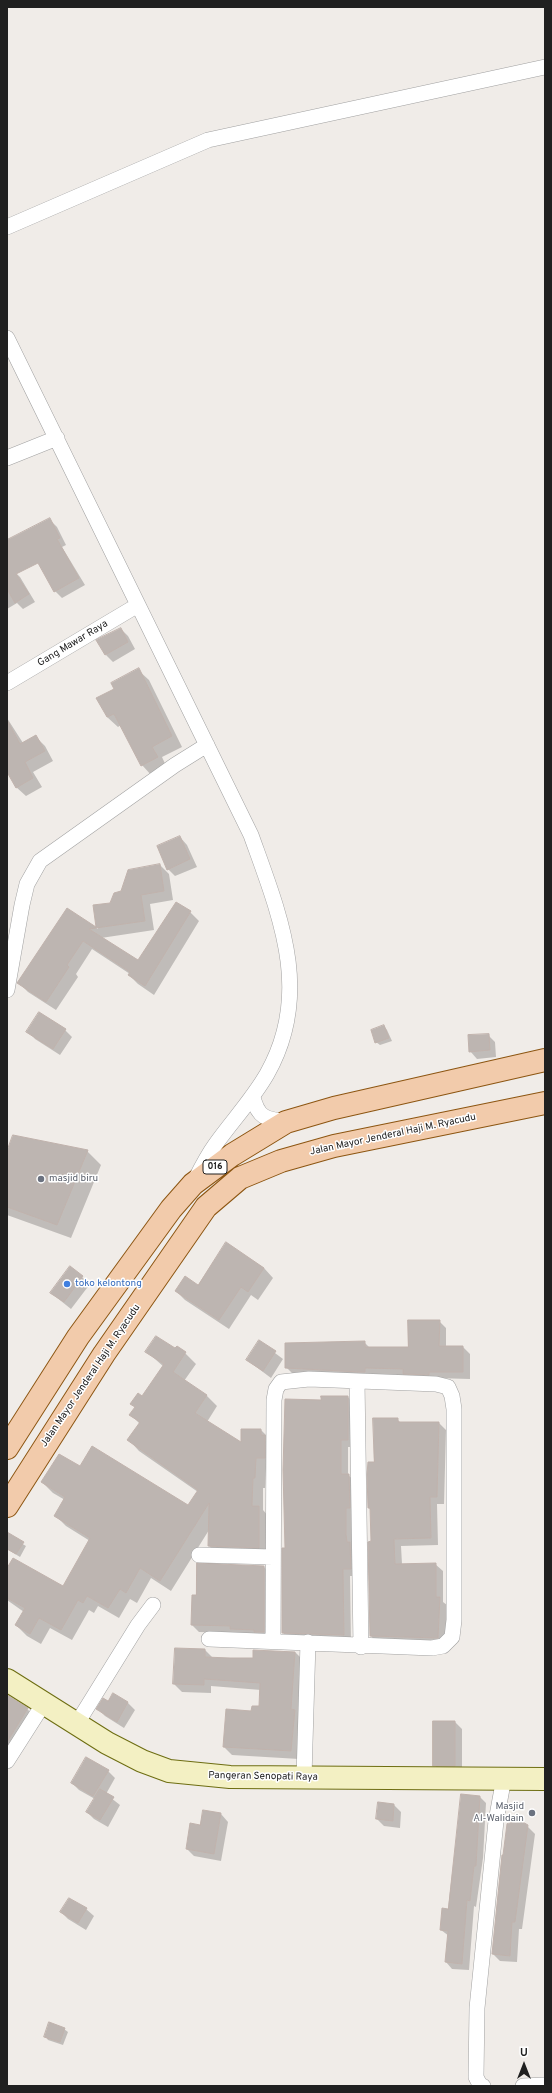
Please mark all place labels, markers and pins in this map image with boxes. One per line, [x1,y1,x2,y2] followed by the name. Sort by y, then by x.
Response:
[49,1173,98,1185] place label: masjid biru
[36,1174,46,1184] marker: masjid biru
[75,1278,142,1290] place label: toko kelontong
[62,1279,72,1289] marker: toko kelontong
[473,1801,524,1824] place label: Masjid Al-Walidain
[527,1808,537,1818] marker: Masjid Al-Walidain

